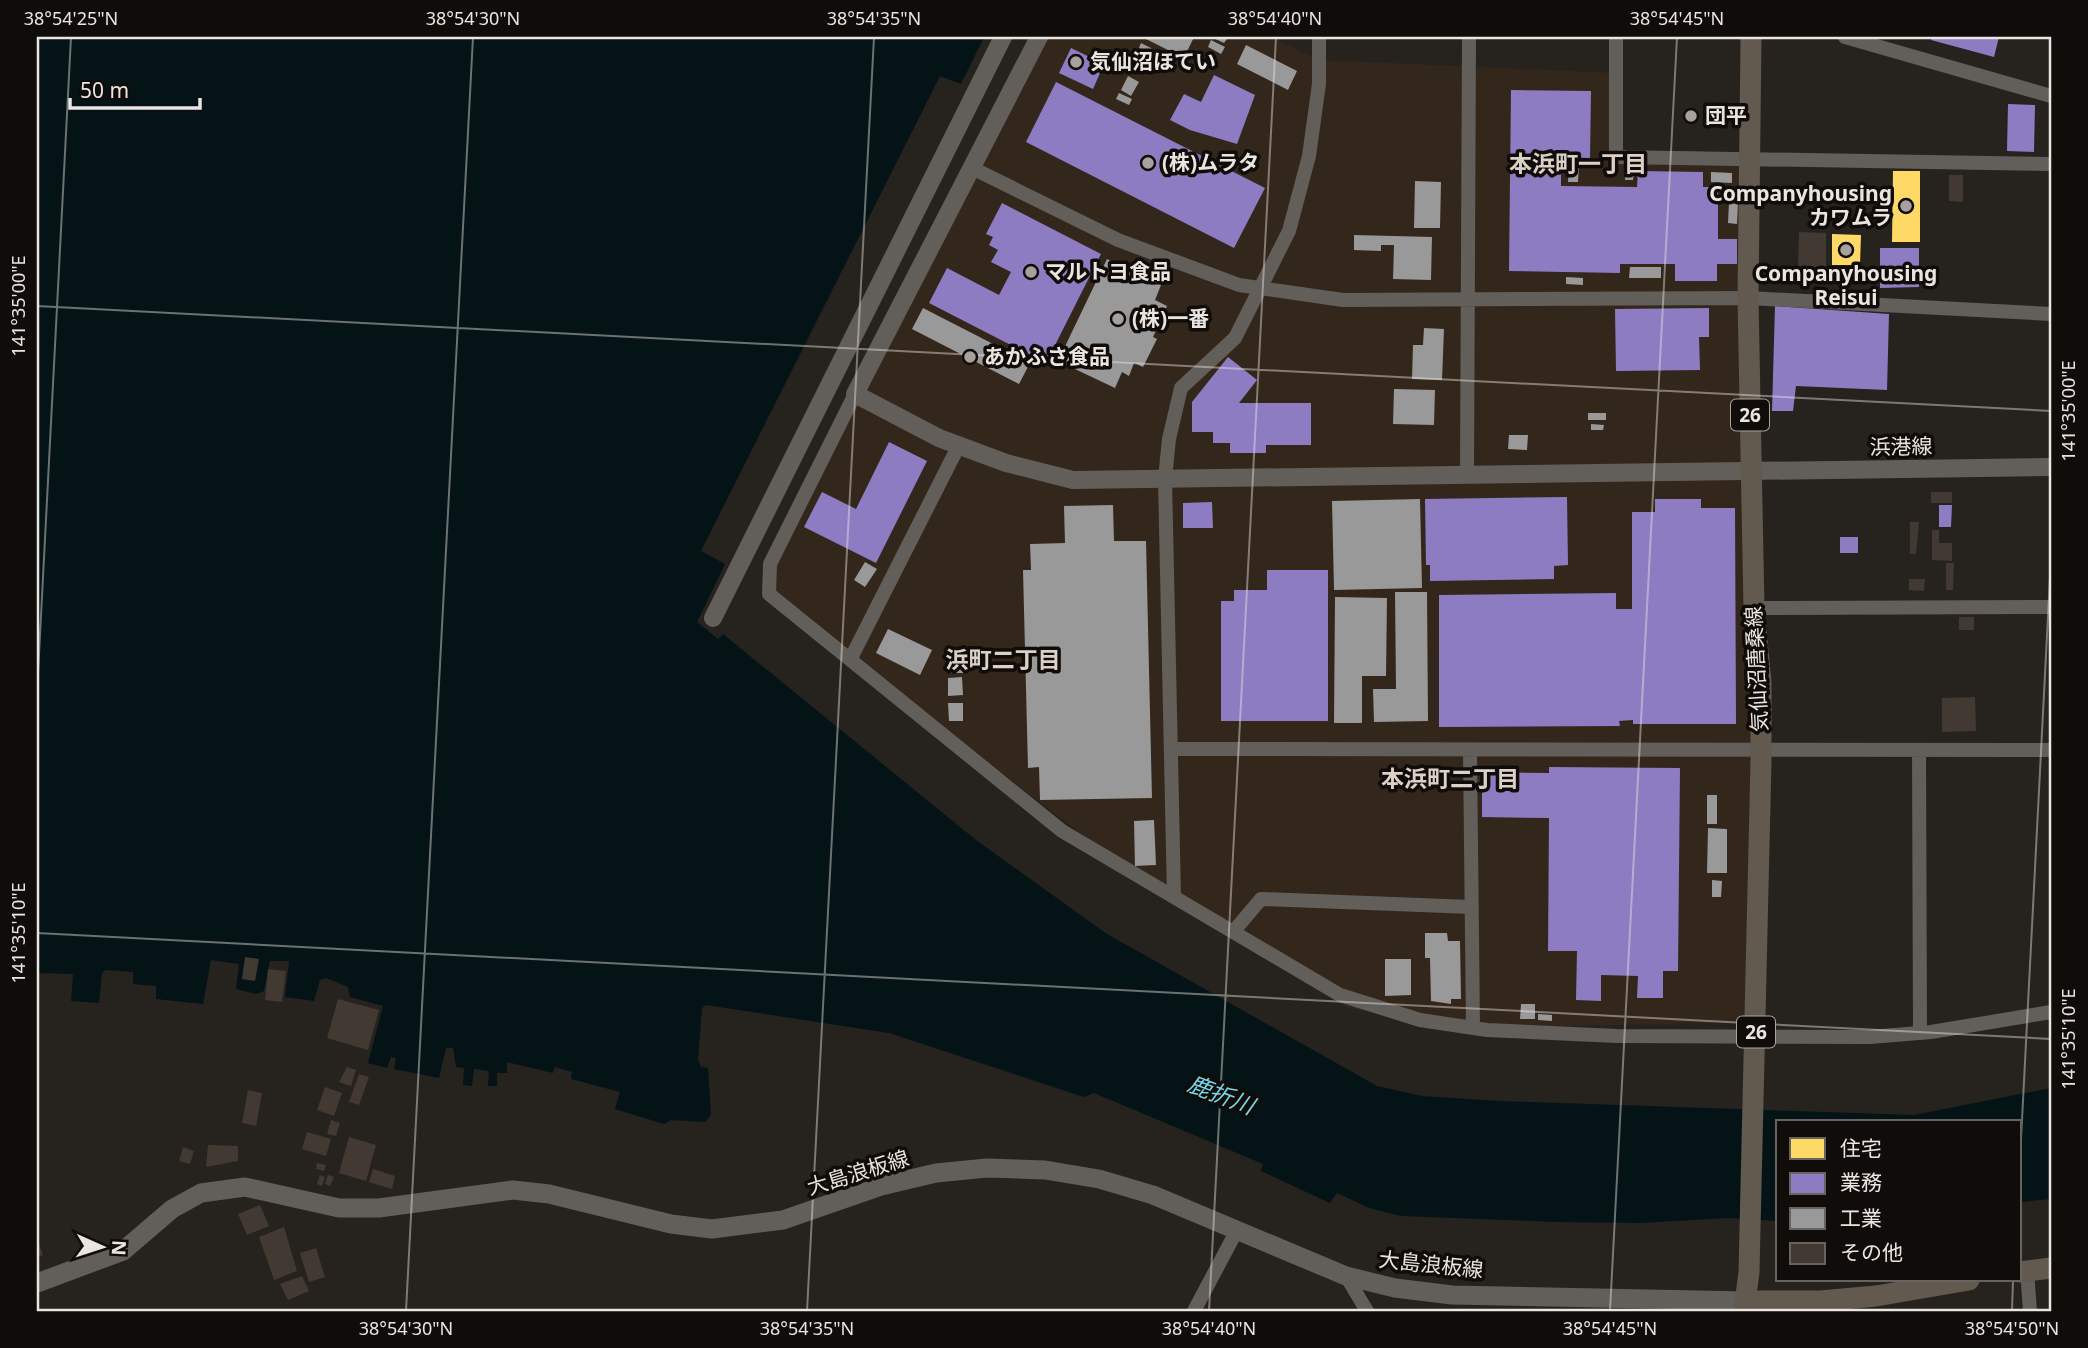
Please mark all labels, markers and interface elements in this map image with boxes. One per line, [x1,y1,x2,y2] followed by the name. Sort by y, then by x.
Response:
[24,6,118,30] text: 38°54'25"N
[426,6,520,30] text: 38°54'30"N
[827,6,921,30] text: 38°54'35"N
[1228,6,1322,30] text: 38°54'40"N
[1630,6,1724,30] text: 38°54'45"N
[1090,47,1216,75] place label: 気仙沼ほてい
[1068,54,1084,70] marker: 気仙沼ほてい
[70,66,200,110] scale bar
[80,76,129,104] text: 50 m
[1705,101,1747,129] place label: 団平
[1683,108,1699,124] marker: 団平
[1509,147,1647,179] district label: 本浜町一丁目
[1162,148,1259,176] place label: (株)ムラタ
[1140,155,1156,171] marker: (株)ムラタ
[1709,179,1892,231] place label: Companyhousing カワムラ
[1898,198,1914,214] marker: Companyhousing カワムラ
[1838,242,1854,258] marker: Companyhousing Reisui
[6,255,30,357] text: 141°35'00"E
[1045,257,1171,285] place label: マルトヨ食品
[1755,259,1937,311] place label: Companyhousing Reisui
[1023,264,1039,280] marker: マルトヨ食品
[1132,304,1209,332] place label: (株)一番
[1110,311,1126,327] marker: (株)一番
[984,342,1110,370] place label: あかふさ食品
[962,349,978,365] marker: あかふさ食品
[2056,360,2080,462] text: 141°35'00"E
[1731,400,1769,430] road number: 26
[1869,431,1933,461] street label: 浜港線
[1739,605,1773,733] street label: 気仙沼唐桑線
[946,643,1061,675] district label: 浜町二丁目
[1381,762,1519,794] district label: 本浜町二丁目
[6,882,30,984] text: 141°35'10"E
[2056,988,2080,1090] text: 141°35'10"E
[1737,1016,1775,1048] road number: 26
[1183,1067,1262,1122] water label: 鹿折川
[1776,1120,2022,1282] legend
[1840,1134,1882,1162] text: 住宅
[803,1143,912,1201] street label: 大島浪板線
[1840,1168,1882,1196] text: 業務
[1840,1204,1882,1232] text: 工業
[66,1212,136,1282] north arrow
[1840,1238,1903,1266] text: その他
[106,1239,132,1256] text: N
[1377,1245,1485,1283] street label: 大島浪板線
[359,1316,453,1340] text: 38°54'30"N
[760,1316,854,1340] text: 38°54'35"N
[1162,1316,1256,1340] text: 38°54'40"N
[1563,1316,1657,1340] text: 38°54'45"N
[1965,1316,2059,1340] text: 38°54'50"N

